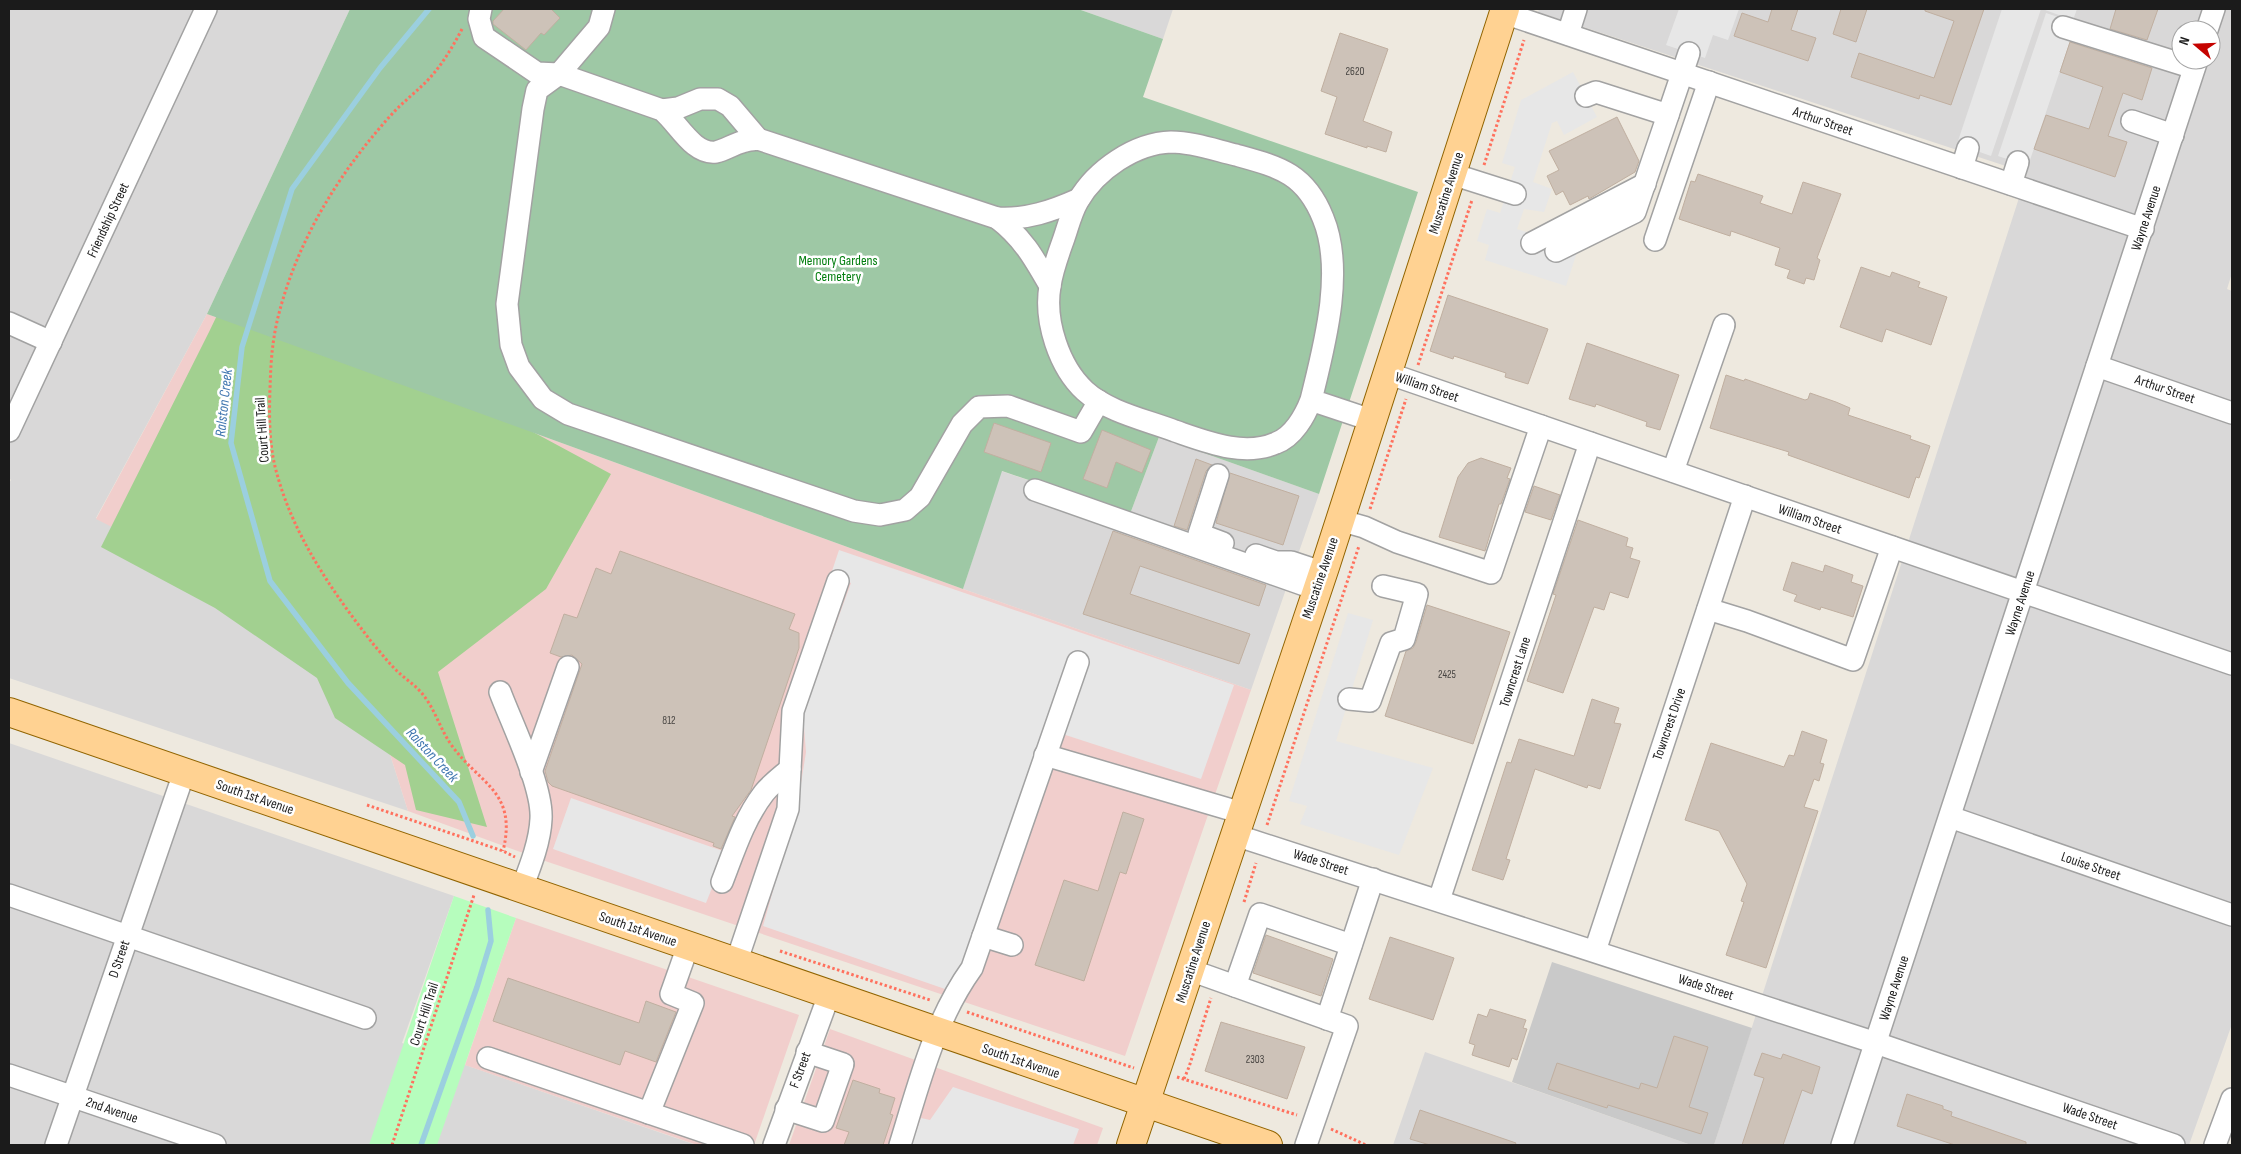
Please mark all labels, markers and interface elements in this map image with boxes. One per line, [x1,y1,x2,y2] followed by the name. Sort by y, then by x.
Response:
[2171,20,2221,70] north arrow
[2175,35,2193,47] text: N
[1346,65,1365,78] house number: 2620
[1790,102,1855,139] street label: Arthur Street
[1425,150,1467,236] street label: Muscatine Avenue
[83,180,133,260] street label: Friendship Street
[2127,183,2165,253] street label: Wayne Avenue
[798,252,878,285] park label: Memory Gardens Cemetery
[211,368,237,438] water label: Ralston Creek
[1393,368,1461,406] street label: William Street
[2132,370,2197,407] street label: Arthur Street
[251,397,273,463] street label: Court Hill Trail
[1776,500,1844,538] street label: William Street
[1298,535,1342,621] street label: Muscatine Avenue
[2001,568,2039,638] street label: Wayne Avenue
[1496,635,1534,709] street label: Towncrest Lane
[1438,668,1456,681] house number: 2425
[1649,686,1689,762] street label: Towncrest Drive
[662,714,676,727] house number: 812
[402,724,462,787] water label: Ralston Creek
[214,776,296,818] street label: South 1st Avenue
[1291,845,1351,879] street label: Wade Street
[2059,848,2123,884] street label: Louise Street
[597,908,679,950] street label: South 1st Avenue
[1172,919,1214,1005] street label: Muscatine Avenue
[105,938,133,980] street label: D Street
[1875,953,1913,1023] street label: Wayne Avenue
[1676,970,1736,1004] street label: Wade Street
[406,980,442,1048] street label: Court Hill Trail
[980,1040,1062,1082] street label: South 1st Avenue
[786,1050,814,1090] street label: F Street
[1246,1053,1265,1066] house number: 2303
[84,1093,140,1127] street label: 2nd Avenue
[2060,1099,2120,1133] street label: Wade Street

